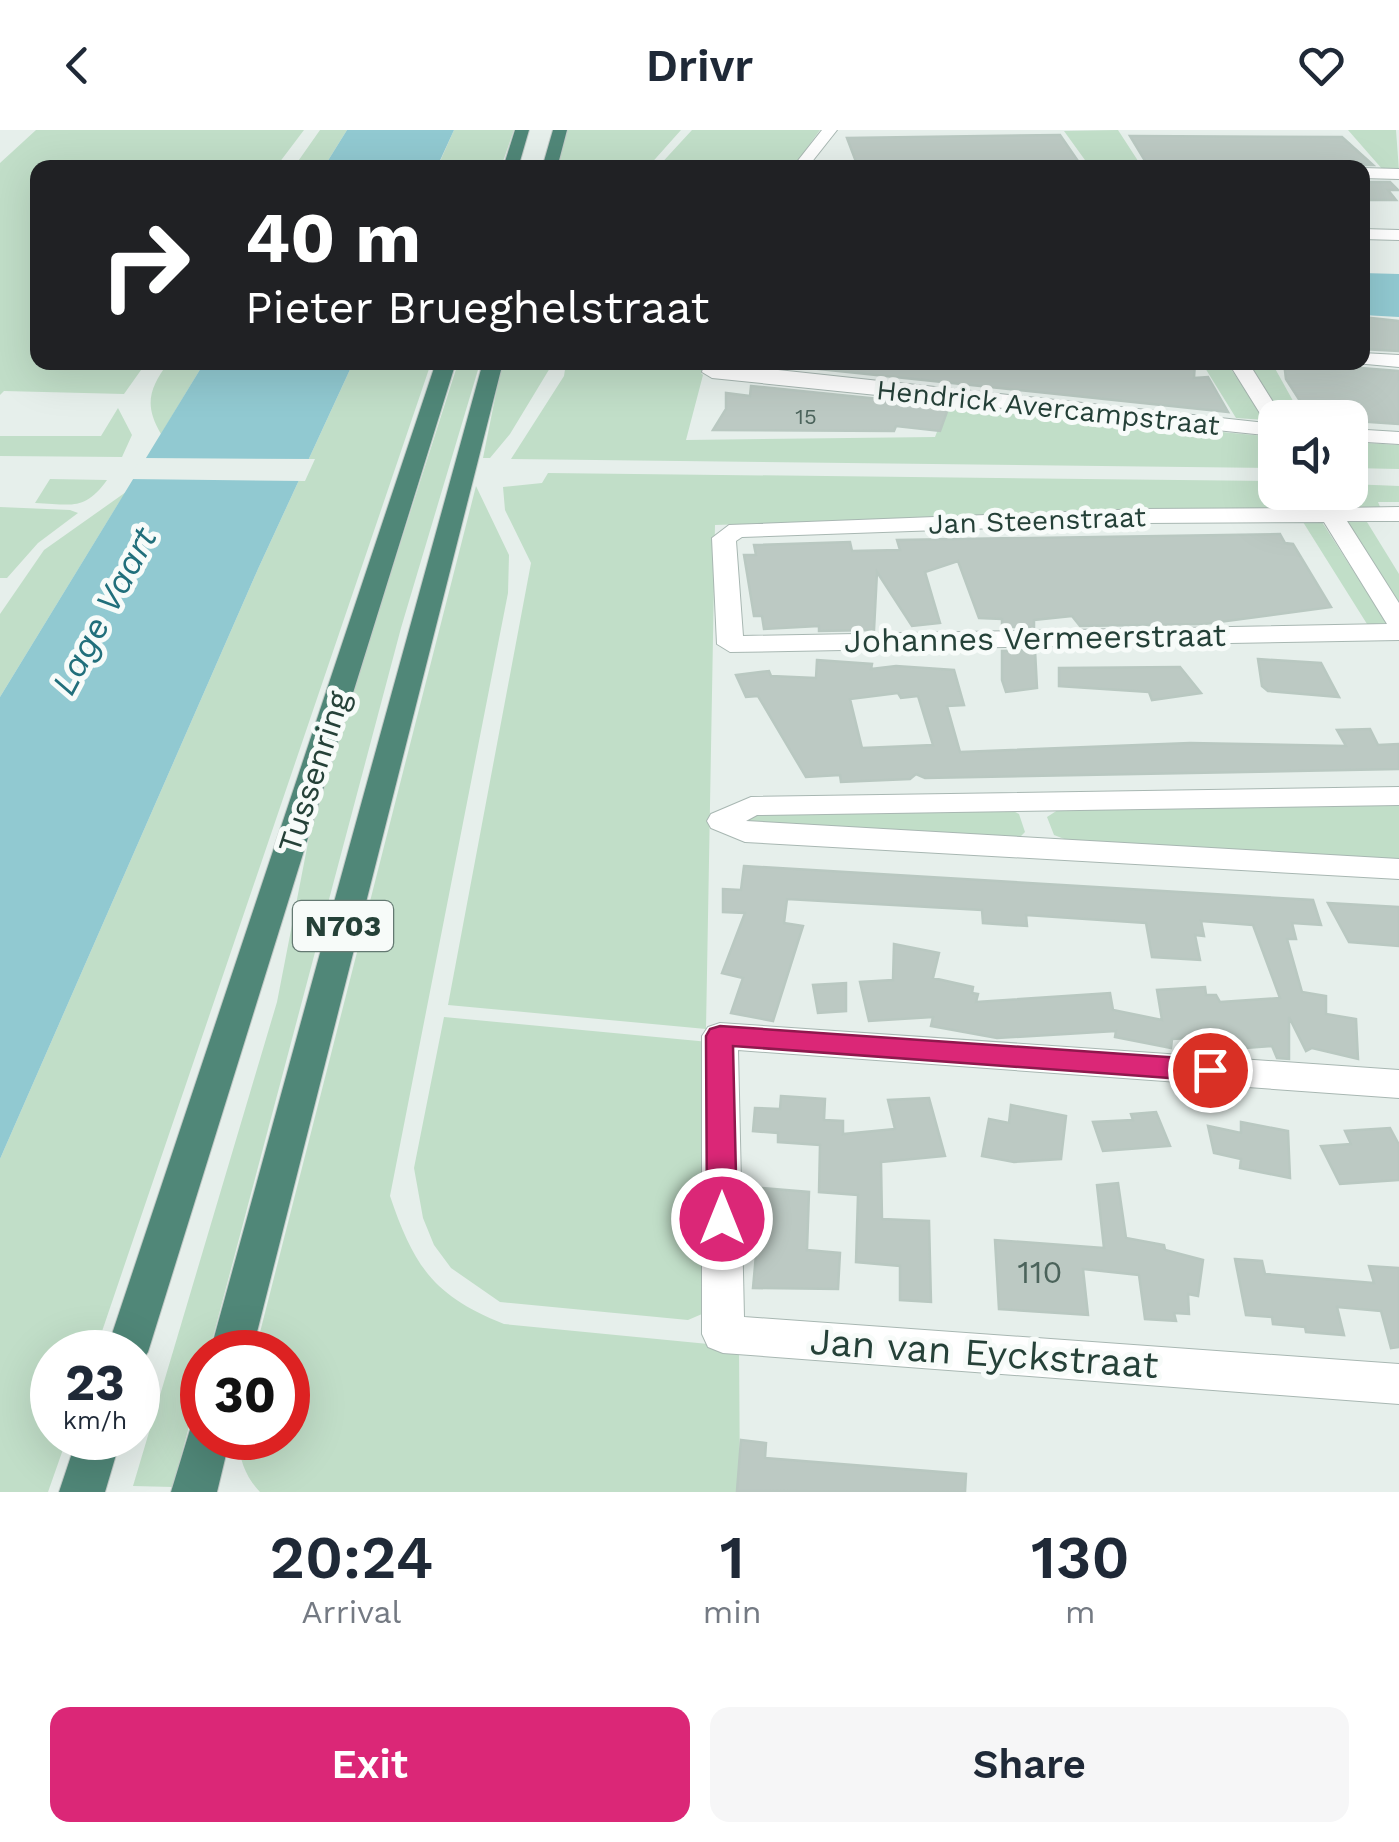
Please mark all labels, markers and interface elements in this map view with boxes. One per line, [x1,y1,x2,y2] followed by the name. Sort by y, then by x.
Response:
[50,38,105,93] icon: back
[1294,38,1349,93] icon: heart
[646,39,753,92] text: Drivr
[245,197,421,279] text: 40 m
[80,200,210,330] icon: right
[245,281,709,334] text: Pieter Brueghelstraat
[875,373,1221,442] street label: Hendrick Avercampstraat
[1258,400,1368,510] map controls
[1258,400,1368,510] button: sound
[795,404,817,429] house number: 15
[928,500,1147,541] street label: Jan Steenstraat
[42,519,166,702] water label: Lage Vaart
[844,616,1226,660] street label: Johannes Vermeerstraat
[270,686,358,857] street label: Tussenring
[293,901,393,951] road number: N703
[1168,1028,1253,1113] pin
[1183,1043,1238,1098] icon: arrive
[670,1167,774,1271] position arrow
[1018,1253,1062,1291] house number: 110
[808,1319,1160,1387] street label: Jan van Eyckstraat
[180,1330,310,1460] speed limit sign: 30
[65,1353,125,1412] text: 23
[63,1406,127,1435] text: km/h
[269,1522,433,1593] text: 20:24
[720,1522,745,1593] text: 1
[1031,1522,1130,1593] text: 130
[301,1593,401,1631] text: Arrival
[703,1593,762,1631] text: min
[1065,1593,1096,1631] text: m
[50,1707,690,1822] button: Exit
[710,1707,1349,1822] button: Share

